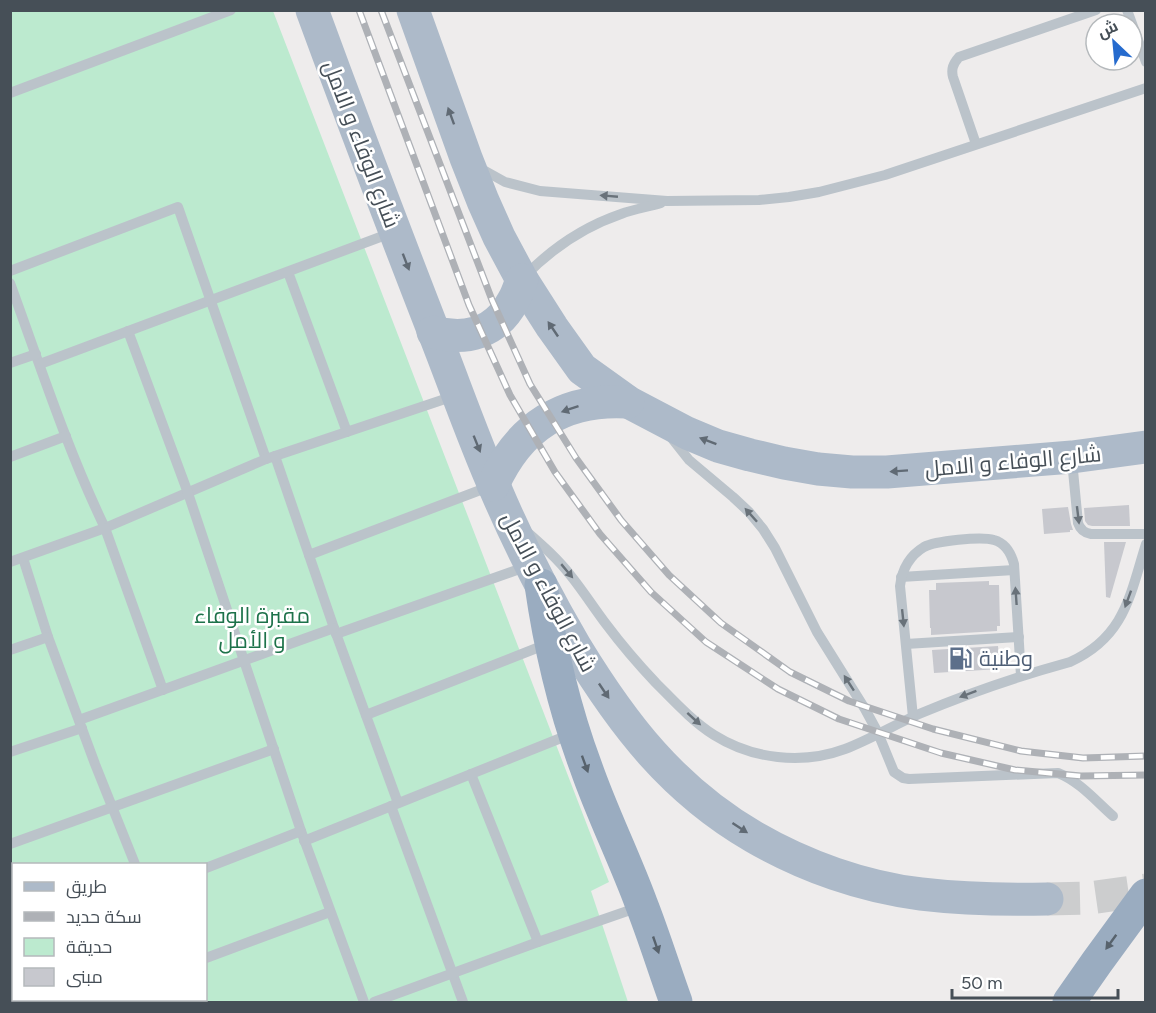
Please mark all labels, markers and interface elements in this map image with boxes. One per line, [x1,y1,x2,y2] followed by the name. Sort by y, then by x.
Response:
[1084,12,1144,72] north arrow
[1094,16,1121,42] text: ش
[316,57,406,232] street label: شارع الوفاء و الامل
[446,107,456,125] one-way arrow
[599,191,618,201] one-way arrow
[402,253,411,271] one-way arrow
[547,322,559,338] one-way arrow
[561,404,579,414] one-way arrow
[472,435,482,453] one-way arrow
[699,436,717,446] one-way arrow
[924,440,1102,484] street label: شارع الوفاء و الامل
[890,466,909,476] one-way arrow
[1073,506,1082,525] one-way arrow
[494,508,602,677] street label: شارع الوفاء و الامل
[745,508,758,523] one-way arrow
[560,563,573,578] one-way arrow
[1011,587,1021,606] one-way arrow
[1123,591,1133,609] one-way arrow
[194,602,310,654] park label: مقبرة الوفاء و الأمل
[898,608,908,627] one-way arrow
[948,645,974,671] fuel station icon: وطنية
[979,645,1033,672] place label: وطنية
[843,675,855,691] one-way arrow
[598,683,609,699] one-way arrow
[959,689,977,699] one-way arrow
[686,712,701,726] one-way arrow
[580,755,590,773] one-way arrow
[732,823,749,834] one-way arrow
[12,863,207,1001] legend
[66,876,107,899] text: طريق
[66,906,142,928] text: سكة حديد
[1105,933,1117,949] one-way arrow
[66,936,112,958] text: حديقة
[652,936,662,954] one-way arrow
[952,962,1118,1000] scale bar
[66,966,103,988] text: مبنى
[961,972,1003,994] text: 50 m

